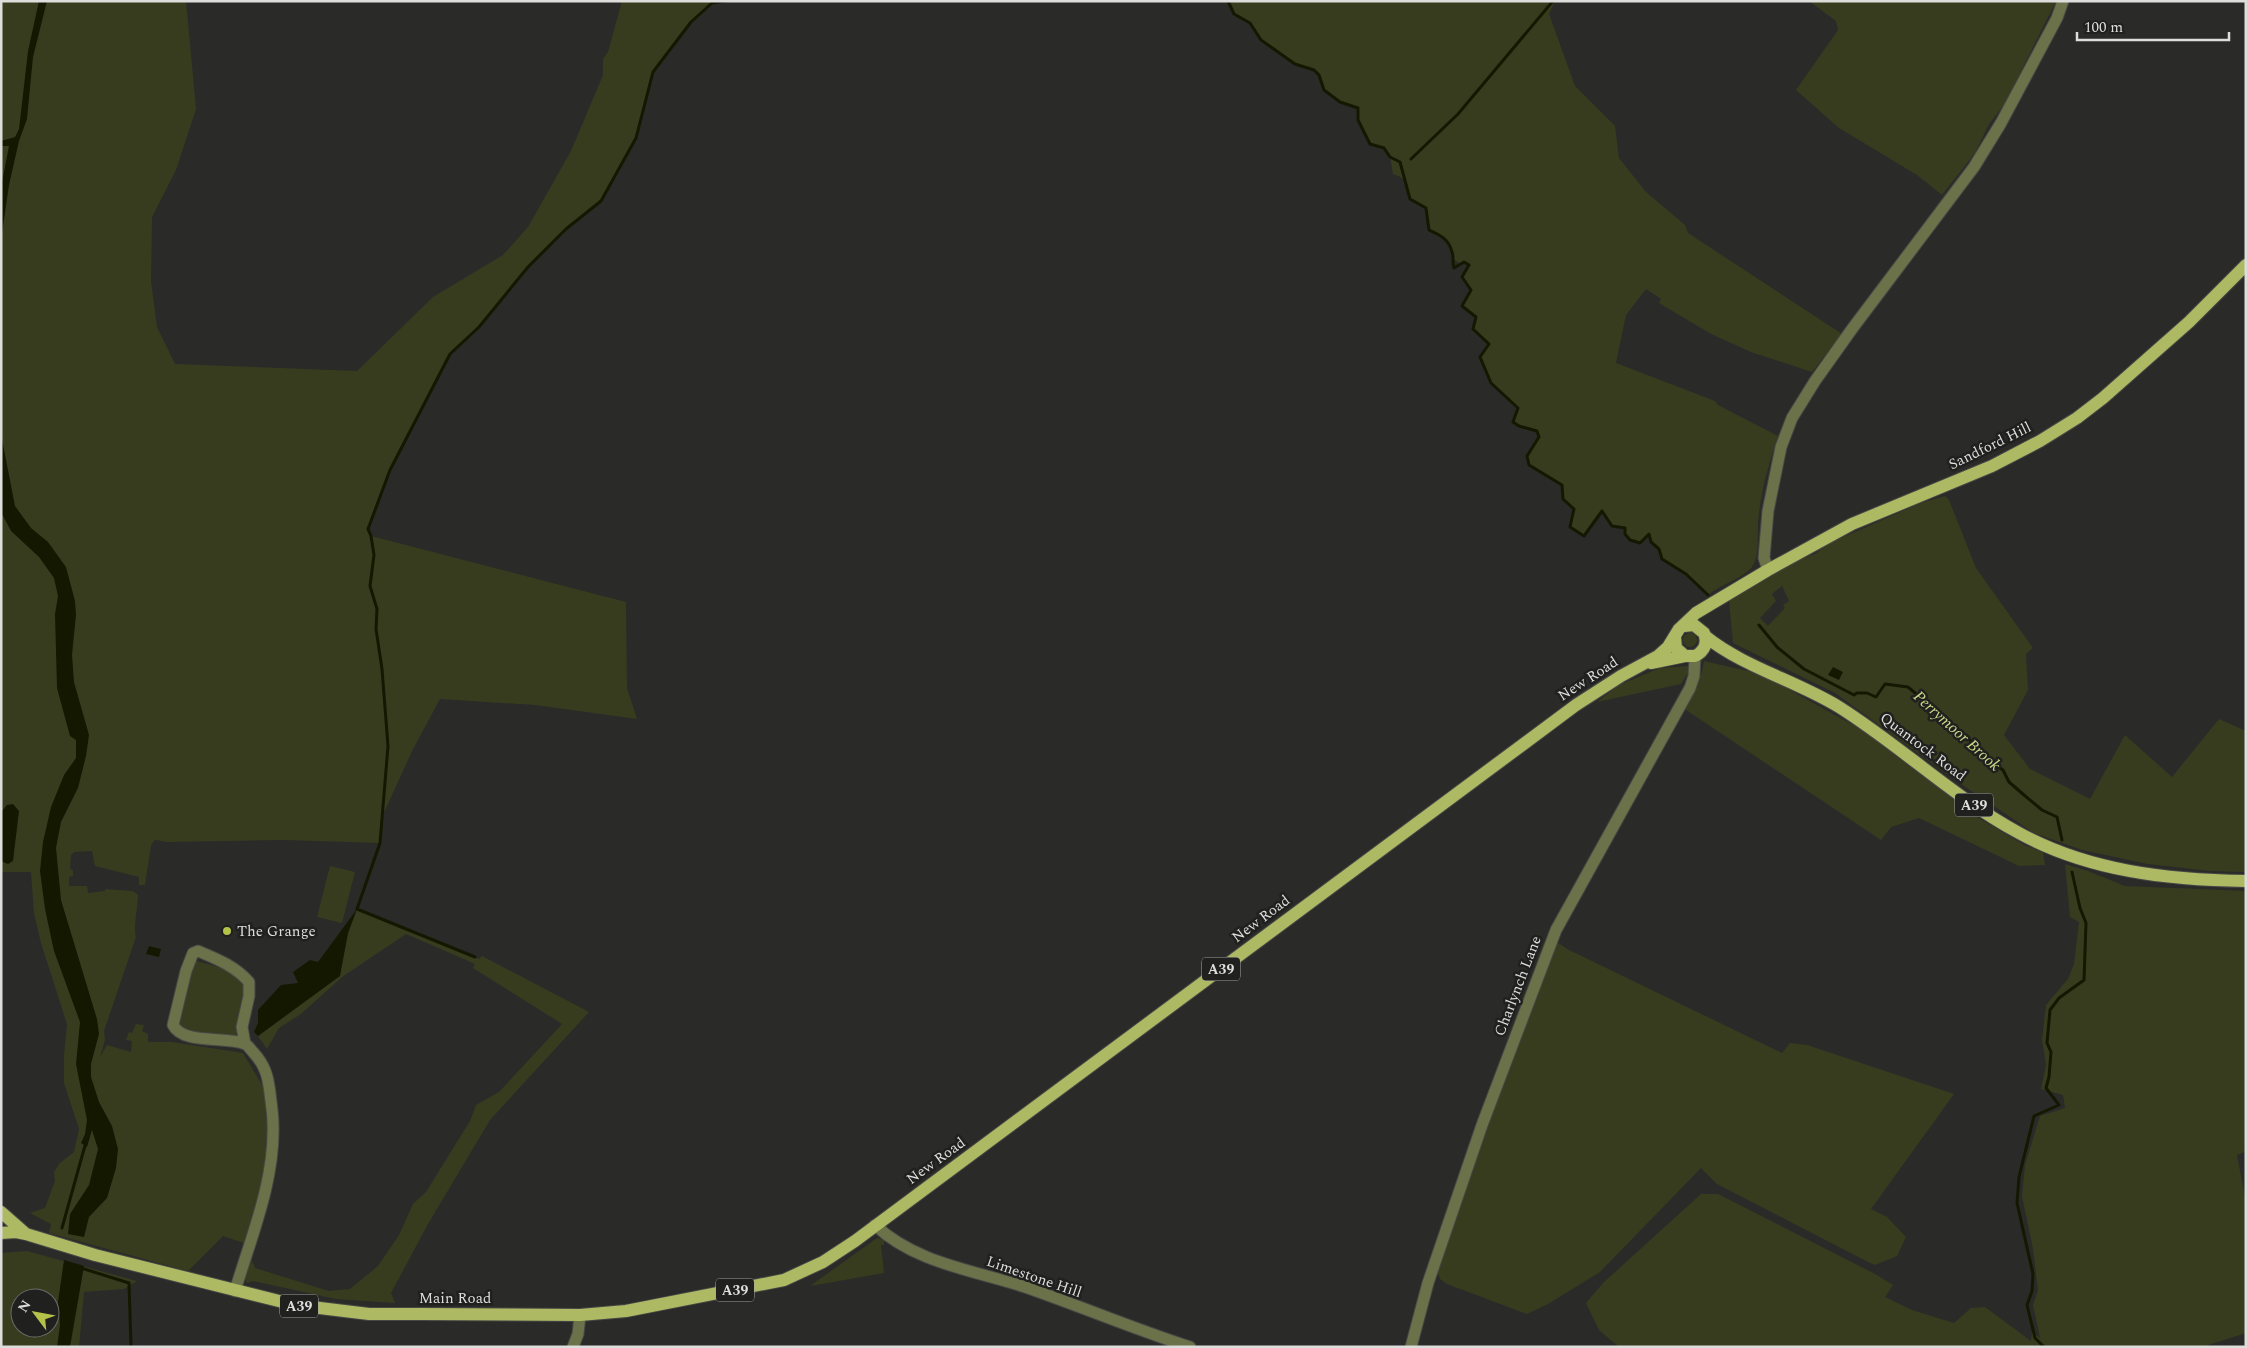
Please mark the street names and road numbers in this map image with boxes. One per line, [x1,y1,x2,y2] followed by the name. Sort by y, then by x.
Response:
[1945,416,2035,476] street label: Sandford Hill
[1553,651,1623,707] street label: New Road
[1875,707,1971,787] street label: Quantock Road
[1955,794,1993,816] road number: A39
[1227,889,1295,949] street label: New Road
[1488,933,1548,1039] street label: Charlynch Lane
[1202,958,1240,981] road number: A39
[902,1132,970,1190] street label: New Road
[983,1250,1085,1304] street label: Limestone Hill
[716,1278,754,1302] road number: A39
[419,1287,491,1310] street label: Main Road
[280,1294,318,1318] road number: A39

